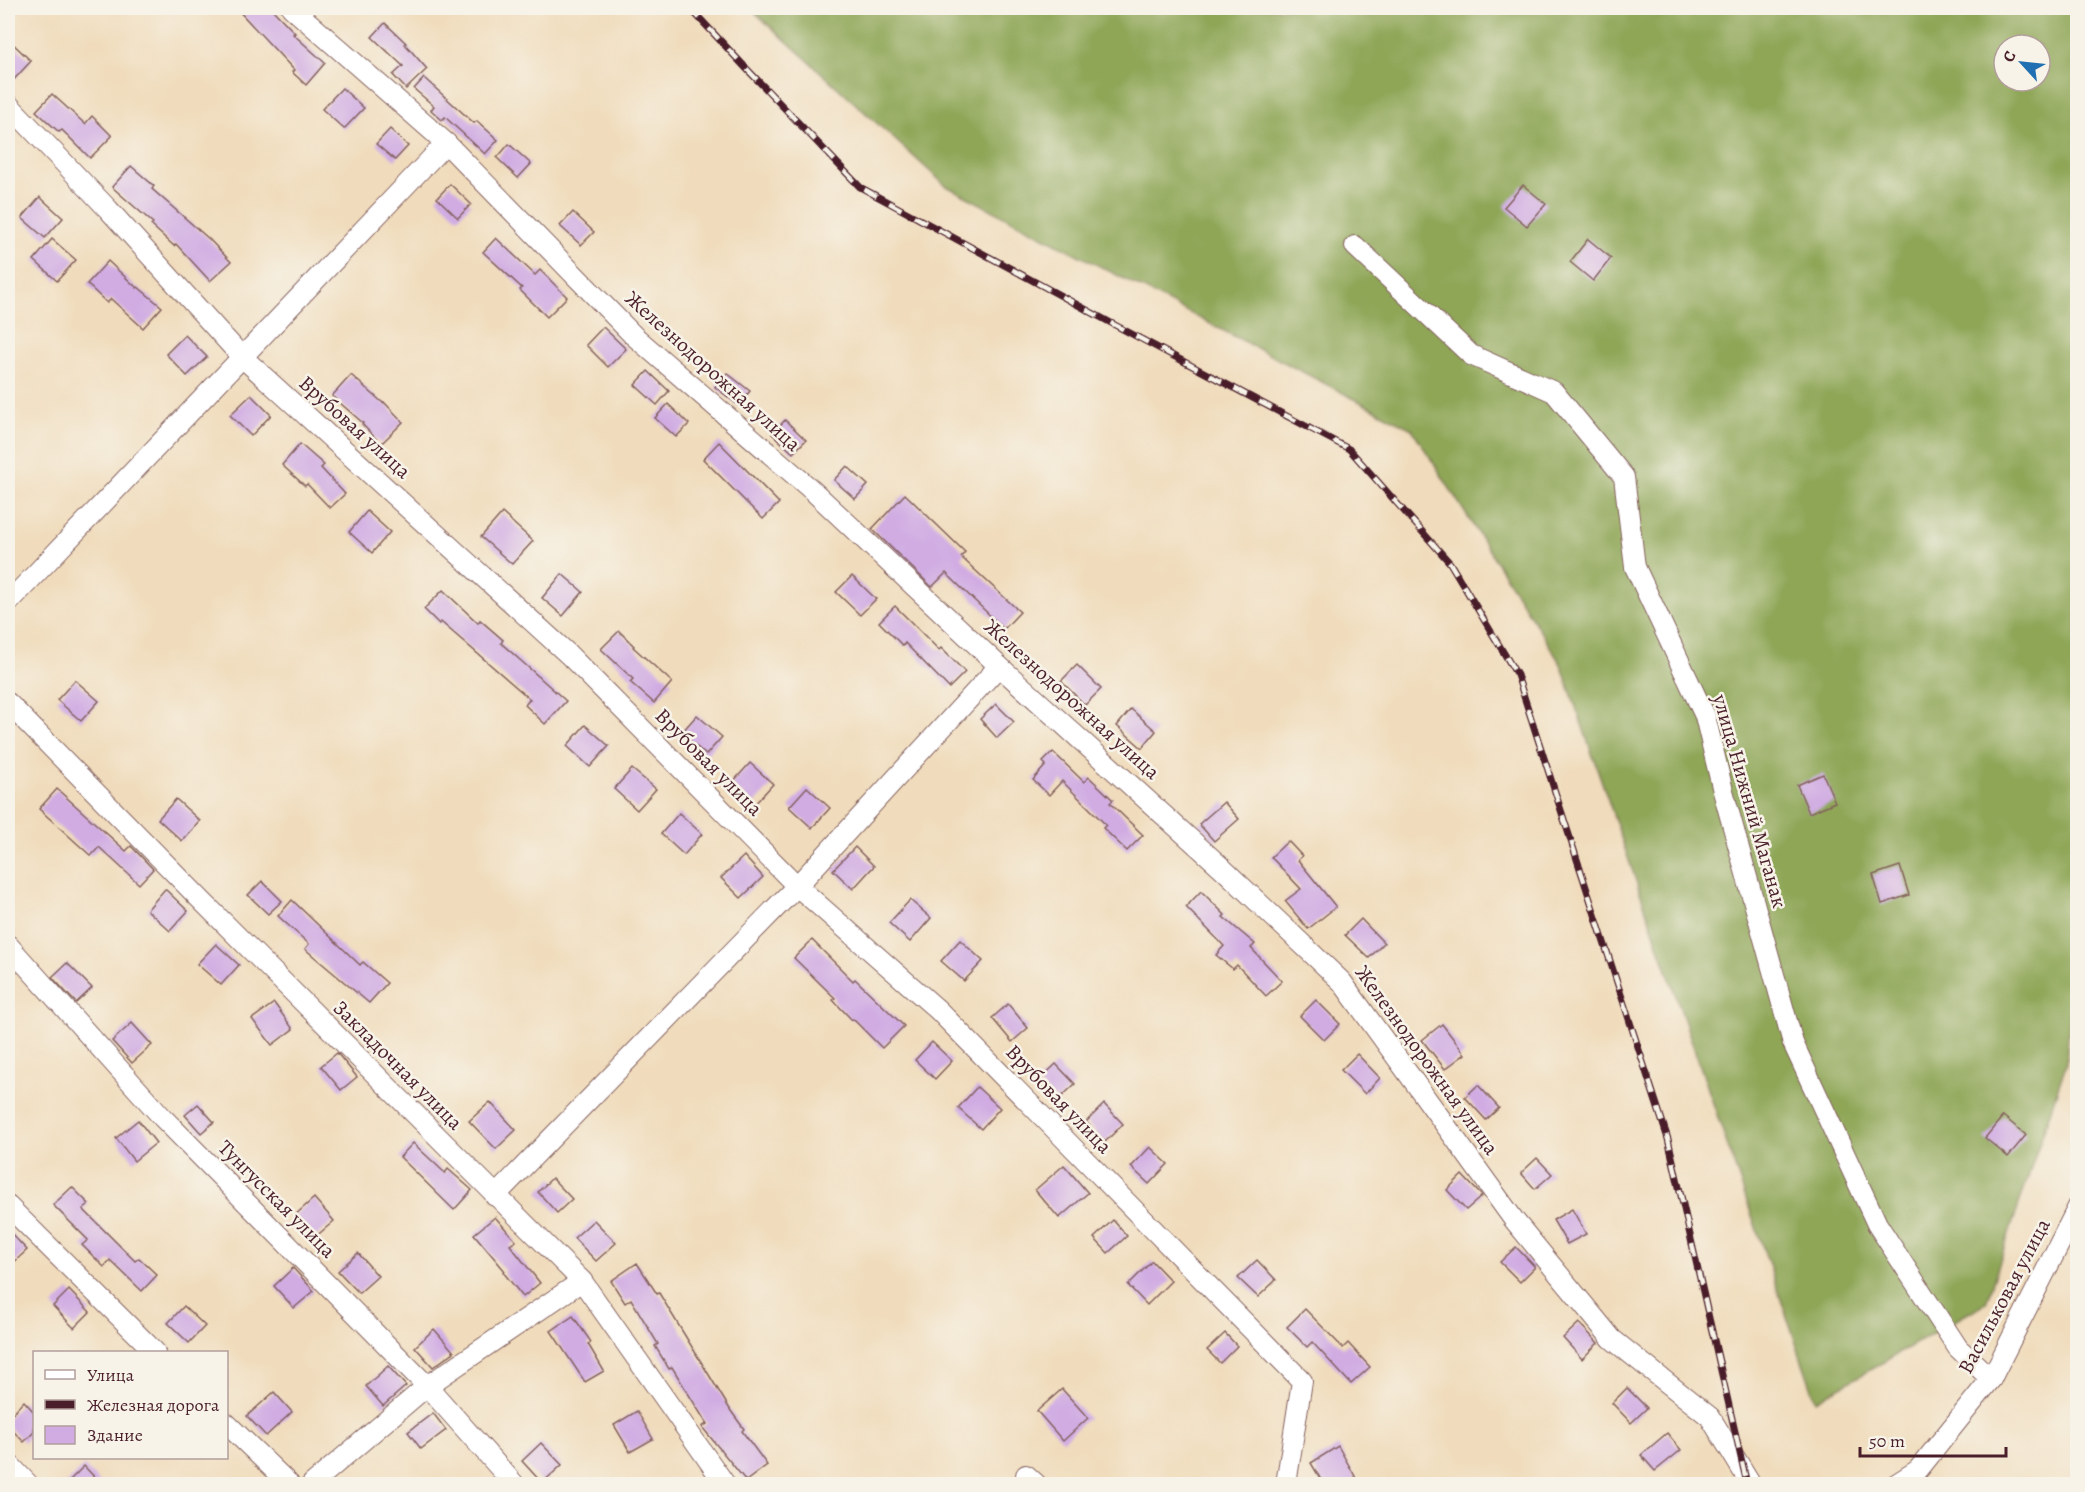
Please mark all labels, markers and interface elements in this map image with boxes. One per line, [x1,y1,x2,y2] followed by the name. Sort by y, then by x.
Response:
[1992,33,2052,93] north arrow
[1997,47,2022,66] text: С
[619,284,807,458] street label: Железнодорожная улица
[293,369,417,485] street label: Врубовая улица
[978,612,1166,786] street label: Железнодорожная улица
[1706,690,1794,911] street label: улица Нижний Маганак
[649,702,769,822] street label: Врубовая улица
[1349,960,1505,1161] street label: Железнодорожная улица
[327,994,469,1136] street label: Закладочная улица
[1000,1038,1119,1160] street label: Врубовая улица
[212,1134,342,1264] street label: Тунгусская улица
[1951,1213,2057,1378] street label: Васильковая улица
[33,1351,228,1459] legend
[87,1363,135,1387] text: Улица
[87,1393,220,1417] text: Железная дорога
[1860,1420,2006,1458] scale bar
[87,1423,143,1447] text: Здание
[1869,1429,1905,1453] text: 50 m

